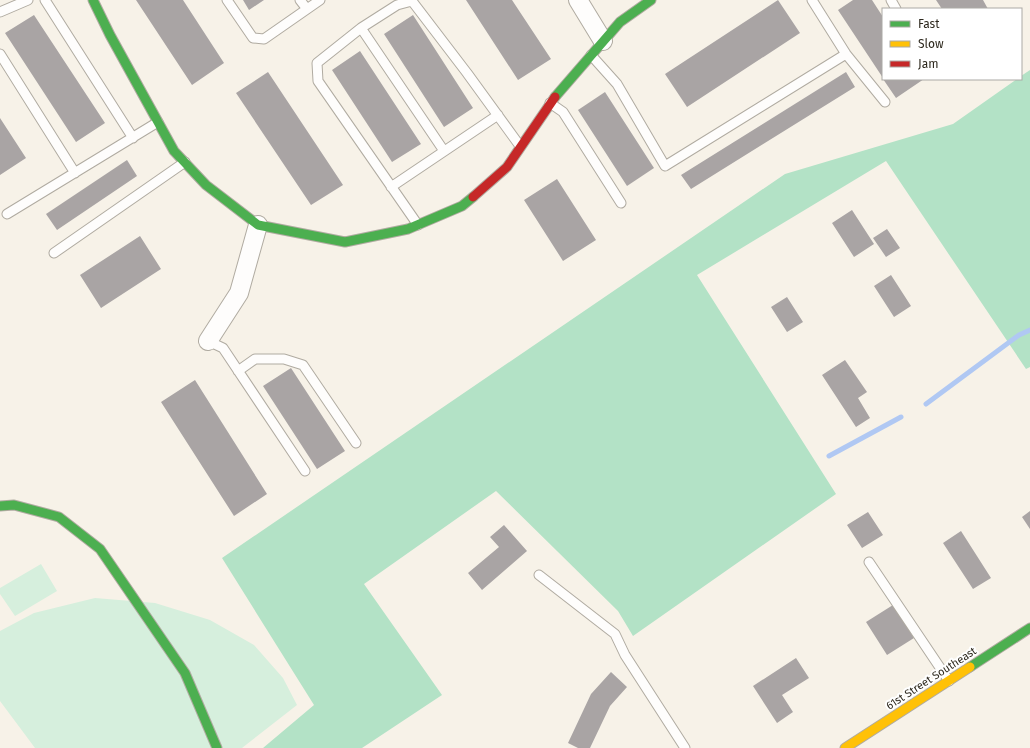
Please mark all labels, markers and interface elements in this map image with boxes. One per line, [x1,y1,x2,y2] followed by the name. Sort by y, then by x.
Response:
[882,8,1022,80] legend
[918,17,940,31] text: Fast
[918,37,944,51] text: Slow
[918,57,938,71] text: Jam
[884,644,979,712] street label: 61st Street Southeast

